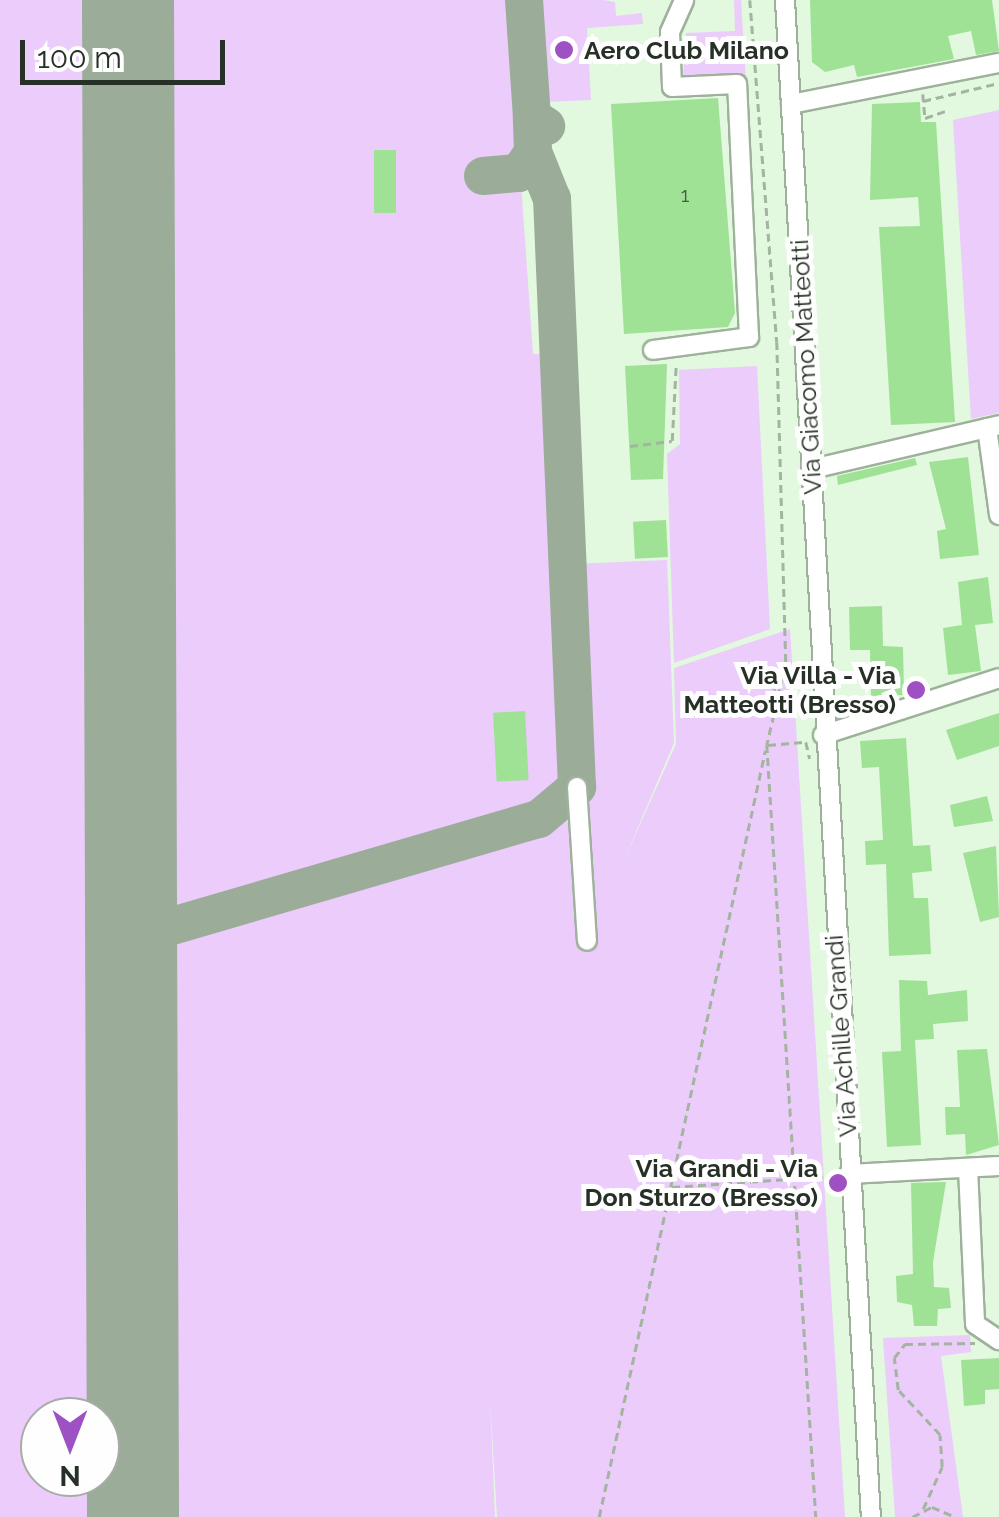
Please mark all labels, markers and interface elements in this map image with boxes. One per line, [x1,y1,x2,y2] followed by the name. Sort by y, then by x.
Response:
[25,20,230,82] scale bar
[584,35,789,65] place label: Aero Club Milano
[553,39,575,61] marker: Aero Club Milano
[37,40,122,75] text: 100 m
[681,183,689,207] house number: 1
[784,239,828,495] street label: Via Giacomo Matteotti
[684,661,896,720] place label: Via Villa - Via Matteotti (Bresso)
[905,679,927,701] marker: Via Villa - Via Matteotti (Bresso)
[819,934,863,1138] street label: Via Achille Grandi
[585,1154,818,1213] place label: Via Grandi - Via Don Sturzo (Bresso)
[827,1172,849,1194] marker: Via Grandi - Via Don Sturzo (Bresso)
[20,1397,120,1497] north arrow
[59,1459,81,1492] text: N

